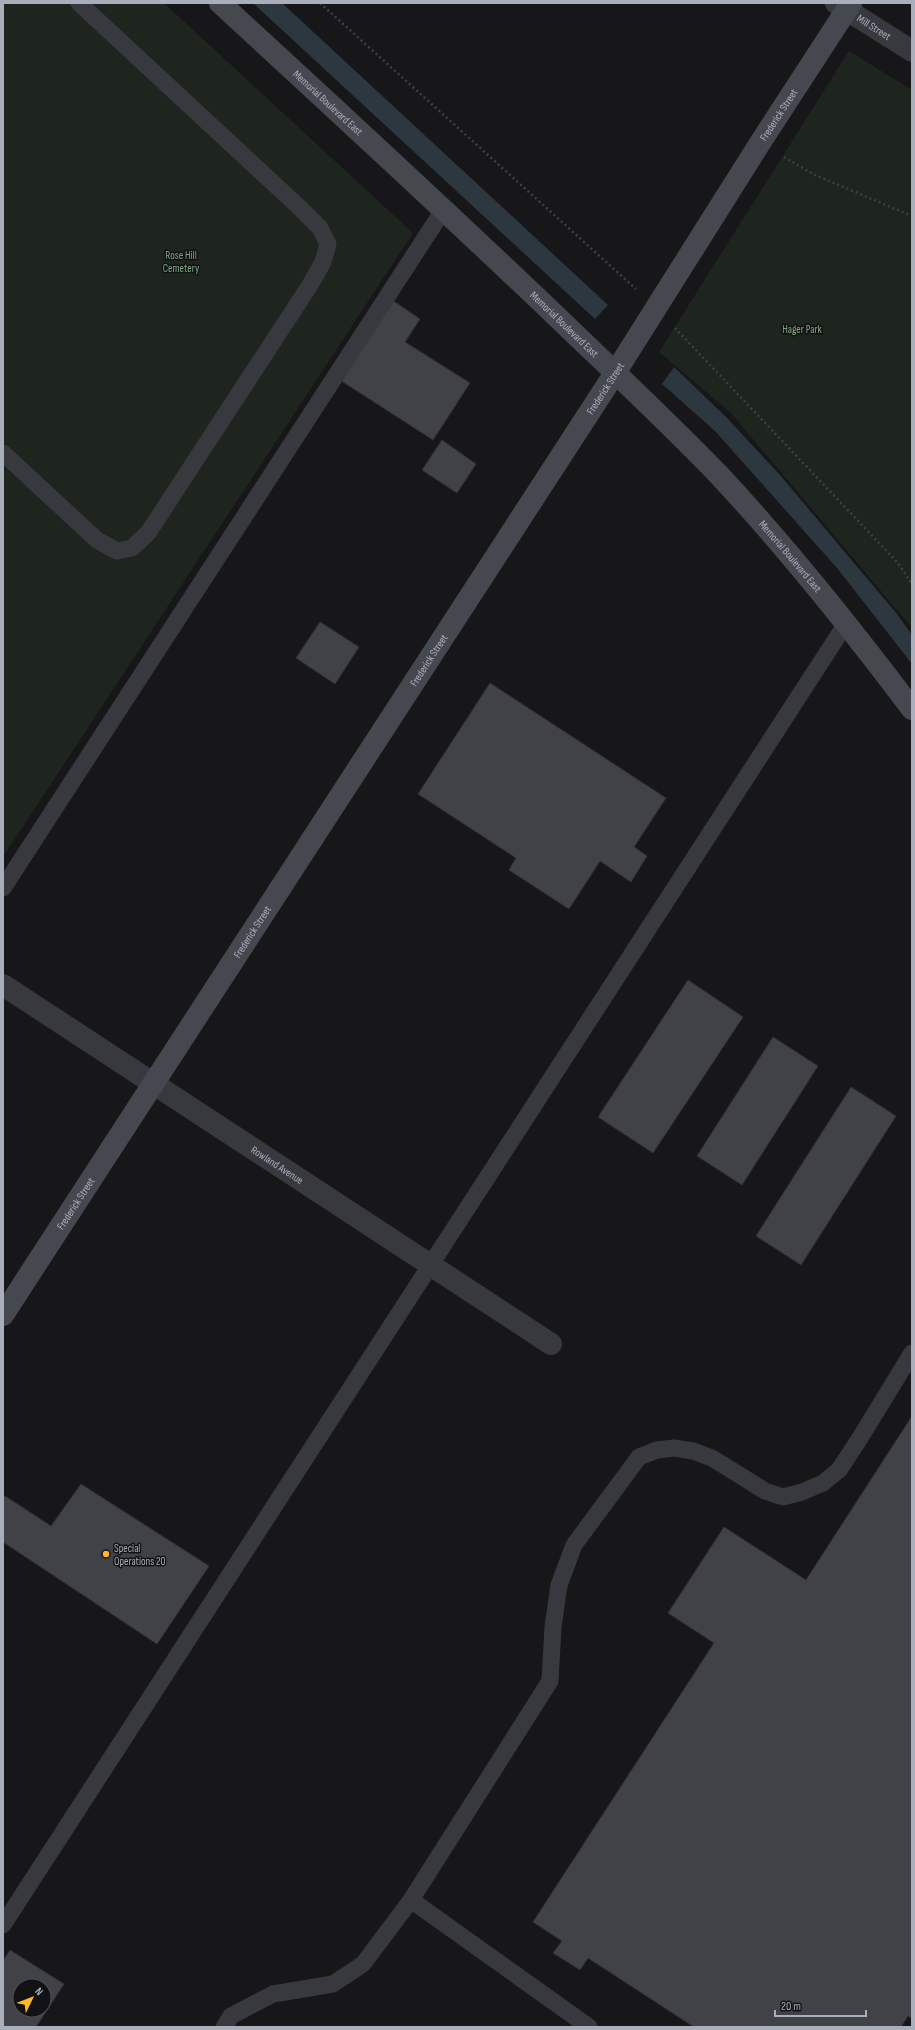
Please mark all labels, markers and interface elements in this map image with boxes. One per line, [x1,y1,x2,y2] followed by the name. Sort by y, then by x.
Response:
[855,11,894,43] street label: Mill Street
[291,67,366,138] street label: Memorial Boulevard East
[757,86,800,143] street label: Frederick Street
[163,249,200,275] park label: Rose Hill Cemetery
[528,288,602,360] street label: Memorial Boulevard East
[782,323,823,336] park label: Hager Park
[583,359,627,417] street label: Frederick Street
[756,518,825,595] street label: Memorial Boulevard East
[407,631,450,689] street label: Frederick Street
[230,903,274,960] street label: Frederick Street
[249,1143,306,1187] street label: Rowland Avenue
[54,1174,97,1232] street label: Frederick Street
[114,1542,166,1568] place label: Special Operations 20
[101,1549,111,1559] marker: Special Operations 20
[12,1978,52,2018] north arrow
[32,1985,46,1998] text: N
[775,1992,866,2018] scale bar
[781,1999,801,2014] text: 20 m

